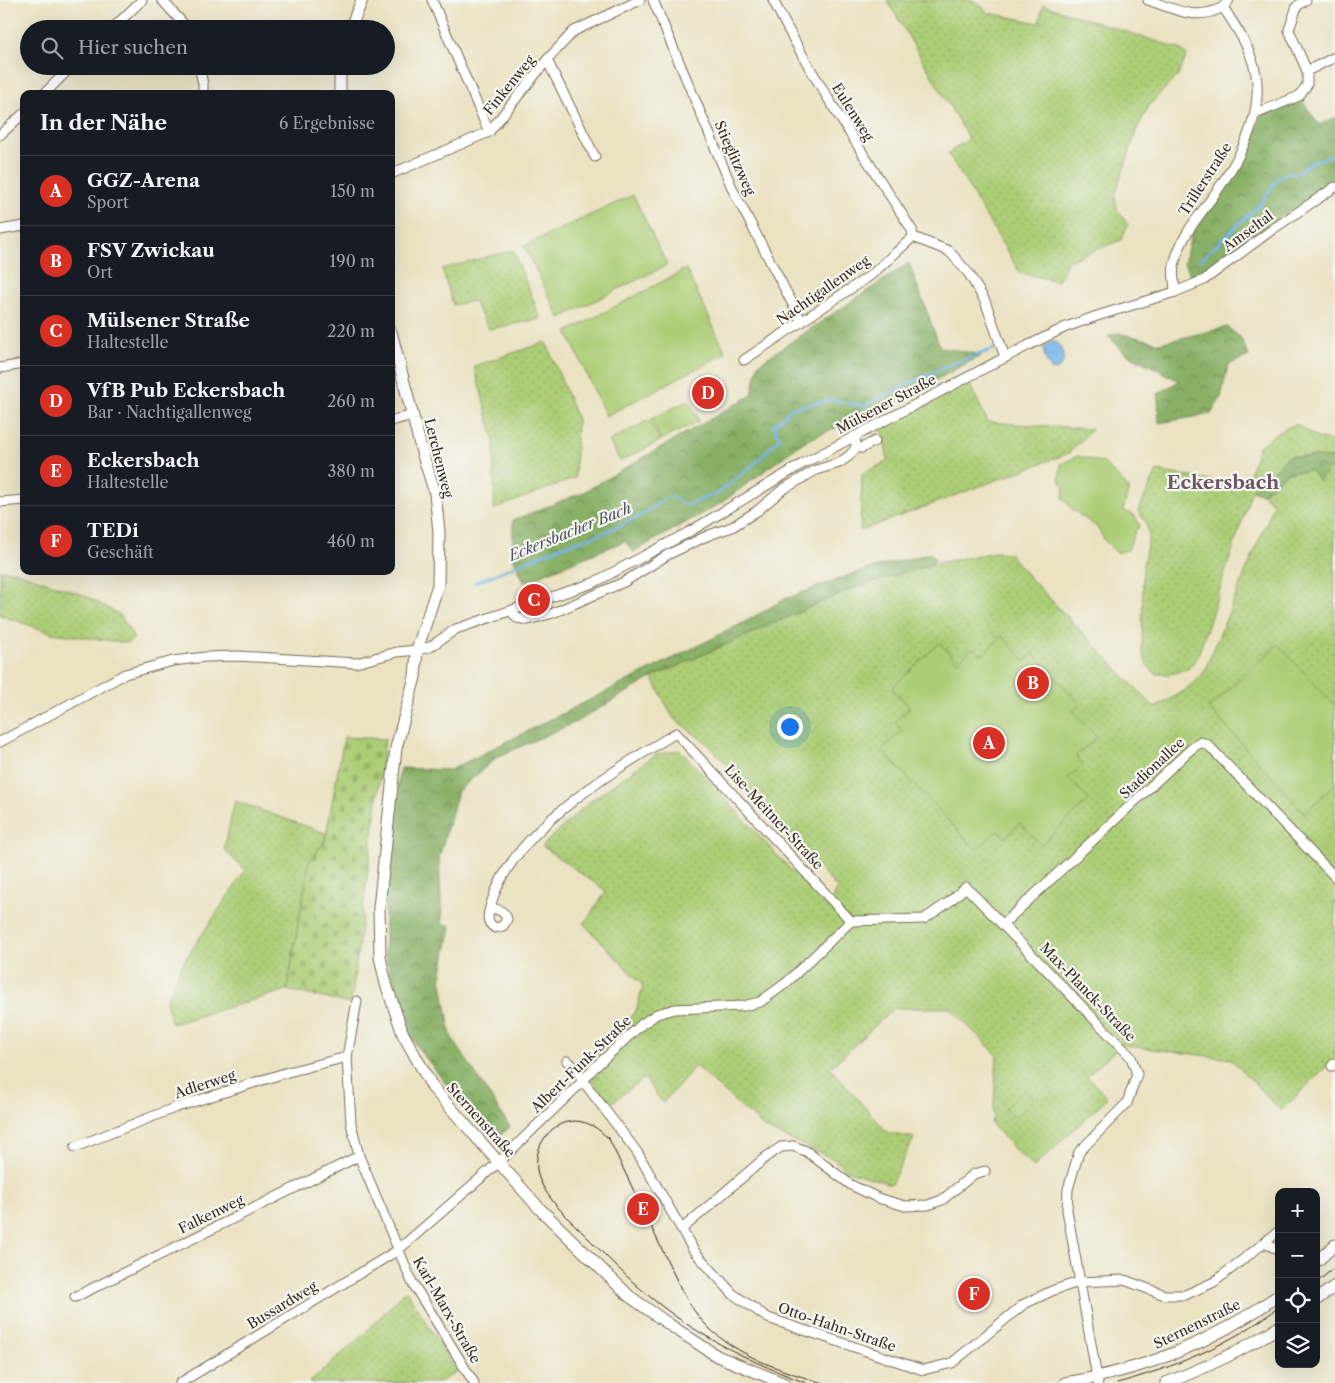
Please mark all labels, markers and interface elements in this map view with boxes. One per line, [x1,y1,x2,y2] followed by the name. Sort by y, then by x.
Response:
[20,20,395,75] search box
[38,34,66,62] icon: search
[78,36,188,59] text: Hier suchen
[479,51,539,119] street label: Finkenweg
[828,80,878,145] street label: Eulenweg
[40,110,167,135] text: In der Nähe
[279,113,375,133] text: 6 Ergebnisse
[711,118,760,199] street label: Stieglitzweg
[1175,139,1235,219] street label: Trillerstraße
[87,169,200,192] text: GGZ-Arena
[50,181,62,201] text: A
[330,181,375,201] text: 150 m
[87,192,129,212] text: Sport
[1218,207,1277,256] street label: Amseltal
[87,239,215,262] text: FSV Zwickau
[50,251,62,271] text: B
[330,251,375,271] text: 190 m
[773,251,874,329] street label: Nachtigallenweg
[87,262,113,282] text: Ort
[87,309,250,332] text: Mülsener Straße
[50,321,62,341] text: C
[327,321,375,341] text: 220 m
[87,332,168,352] text: Haltestelle
[833,370,939,438] street label: Mülsener Straße
[692,374,724,412] pin: D
[87,379,285,402] text: VfB Pub Eckersbach
[49,391,63,411] text: D
[327,391,375,411] text: 260 m
[87,402,251,422] text: Bar · Nachtigallenweg
[420,416,458,500] street label: Lerchenweg
[87,449,200,472] text: Eckersbach
[50,461,62,481] text: E
[327,461,375,481] text: 380 m
[1167,471,1279,494] district label: Eckersbach
[87,472,168,492] text: Haltestelle
[505,498,634,565] water label: Eckersbacher Bach
[87,519,139,542] text: TEDi
[51,531,61,551] text: F
[327,531,375,551] text: 460 m
[87,542,154,562] text: Geschäft
[518,581,550,619] pin: C
[1017,664,1049,702] pin: B
[777,714,803,740] your location
[973,724,1005,762] pin: A
[1116,733,1188,803] street label: Stadionallee
[721,761,827,873] street label: Lise-Meitner-Straße
[1036,939,1140,1045] street label: Max-Planck-Straße
[526,1011,635,1117] street label: Albert-Funk-Straße
[171,1066,238,1103] street label: Adlerweg
[443,1079,519,1161] street label: Sternenstraße
[1275,1188,1320,1368] map controls
[1275,1188,1320,1233] button: +
[175,1190,247,1238] street label: Falkenweg
[627,1190,659,1228] pin: E
[1275,1233,1320,1278] button: −
[409,1253,485,1367] street label: Karl-Marx-Straße
[958,1275,990,1313] pin: F
[244,1277,321,1333] street label: Bussardweg
[1275,1278,1320,1323] button: locate
[1151,1295,1243,1353] street label: Sternenstraße
[776,1298,899,1356] street label: Otto-Hahn-Straße
[1275,1323,1320,1368] button: layers

